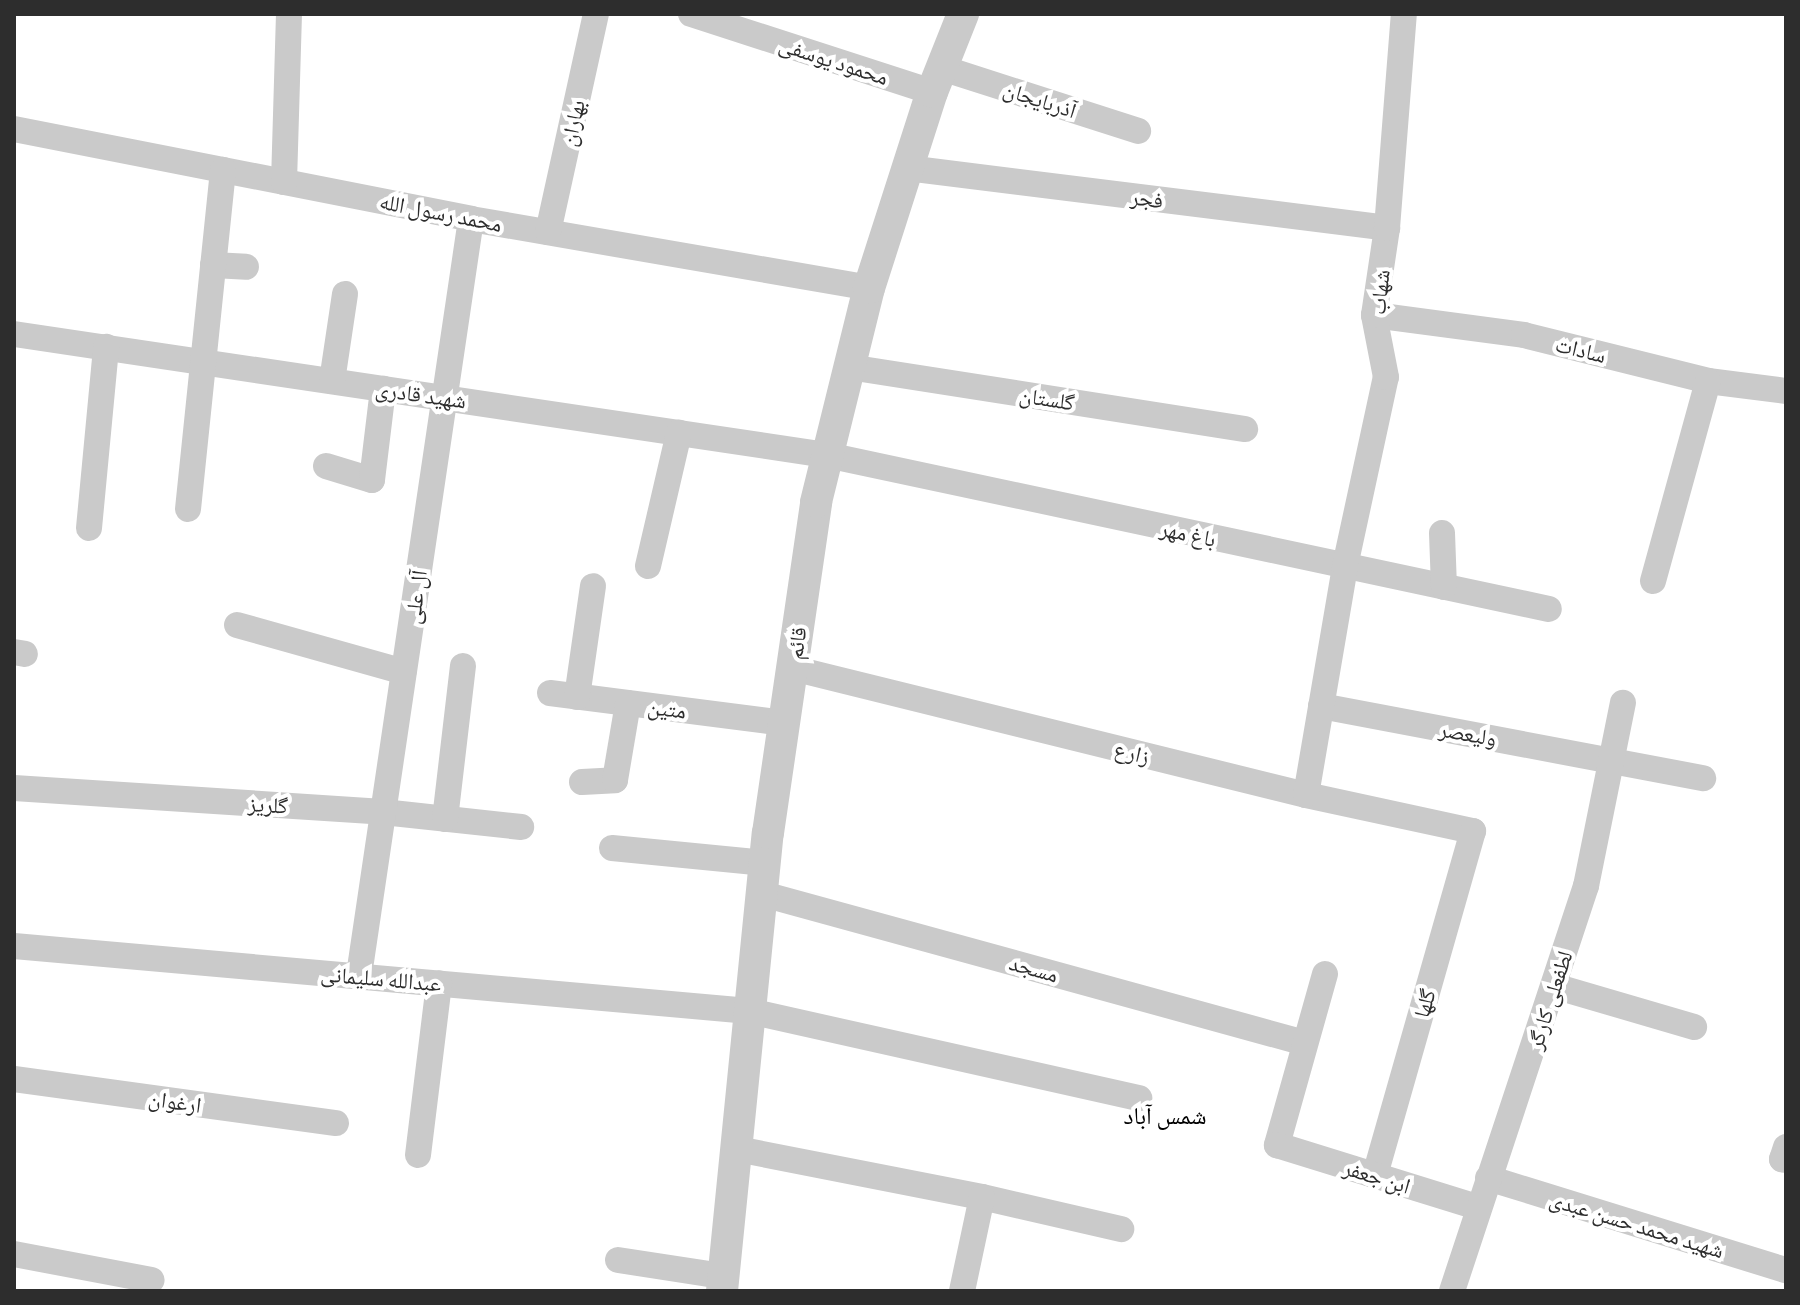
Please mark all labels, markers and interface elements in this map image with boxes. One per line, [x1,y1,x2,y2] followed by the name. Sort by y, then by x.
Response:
[776,30,892,90] street label: محمود یوسفی
[1000,75,1080,123] street label: آذربایجان
[554,97,590,149] street label: بهاران
[1129,183,1165,213] street label: فجر
[378,187,504,237] street label: محمد رسول الله
[1363,268,1395,316] street label: شهاب
[1553,330,1609,368] street label: سادات
[374,375,468,413] street label: شهید قادری
[1018,381,1076,415] street label: گلستان
[1158,514,1218,552] street label: باغ مهر
[398,568,432,626] street label: آل علی
[781,625,811,661] street label: قائم
[646,693,688,723] street label: متین
[1437,715,1499,751] street label: ولیعصر
[1112,735,1152,769] street label: زارع
[247,789,289,819] street label: گلریز
[1521,947,1577,1053] street label: لطفعلی کارگر
[1006,948,1062,988] street label: مسجد
[320,960,442,996] street label: عبدالله سلیمانی
[1407,986,1441,1020] street label: گلها
[147,1084,203,1118] street label: ارغوان
[1123,1101,1207,1129] district label: شمس آباد
[1340,1153,1414,1199] street label: ابن جعفر
[1547,1185,1727,1263] street label: شهید محمد حسن عبدی

